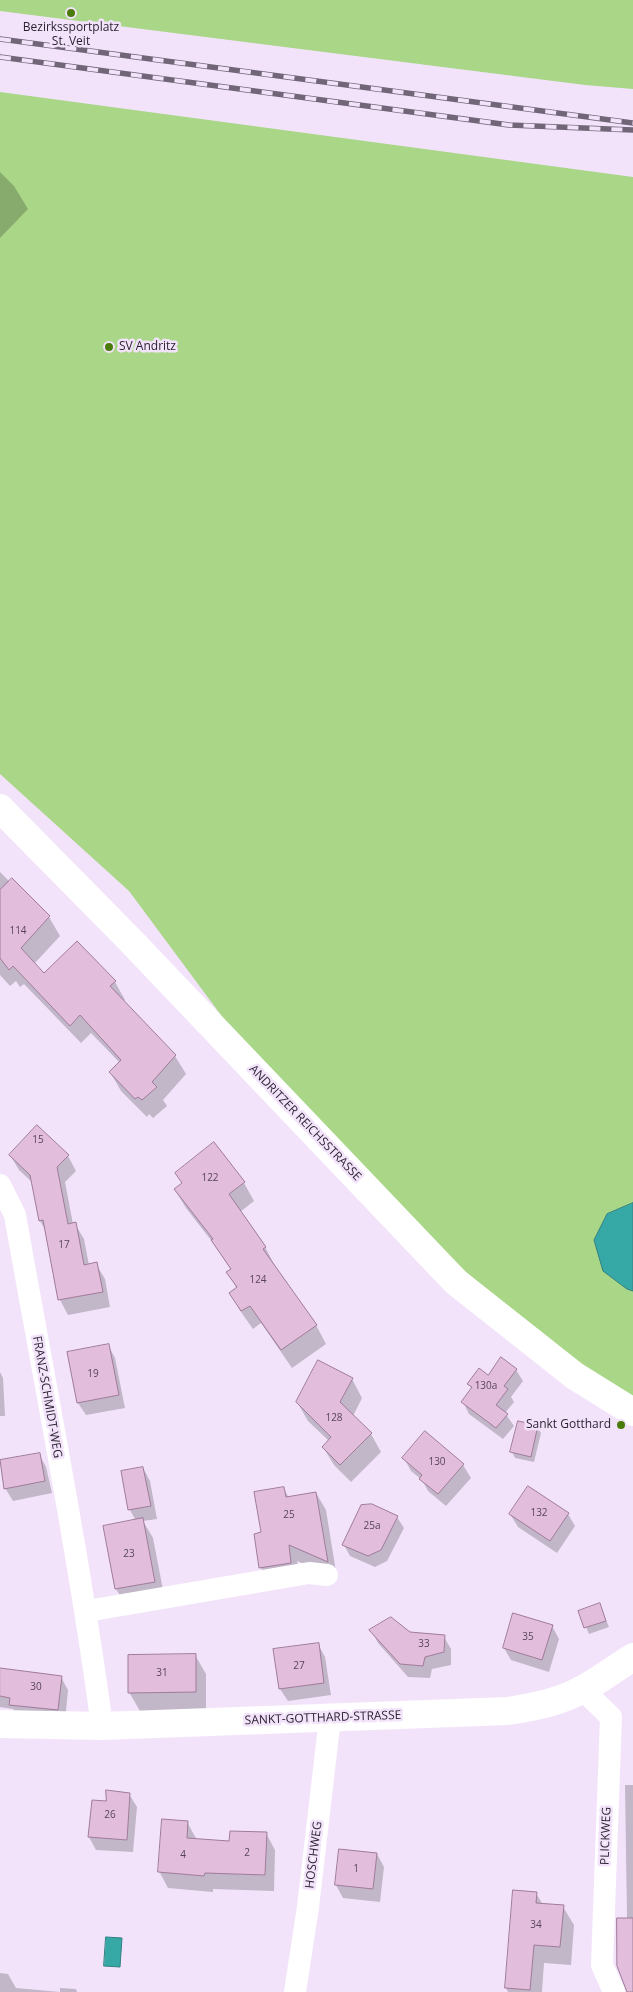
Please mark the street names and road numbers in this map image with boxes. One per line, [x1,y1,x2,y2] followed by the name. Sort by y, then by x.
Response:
[246,1062,364,1184] street label: ANDRITZER REICHSSTRASSE
[29,1335,65,1459] street label: FRANZ-SCHMIDT-WEG
[244,1708,402,1728] street label: SANKT-GOTTHARD-STRASSE
[598,1807,614,1865] street label: PLICKWEG
[303,1821,325,1889] street label: HOSCHWEG

